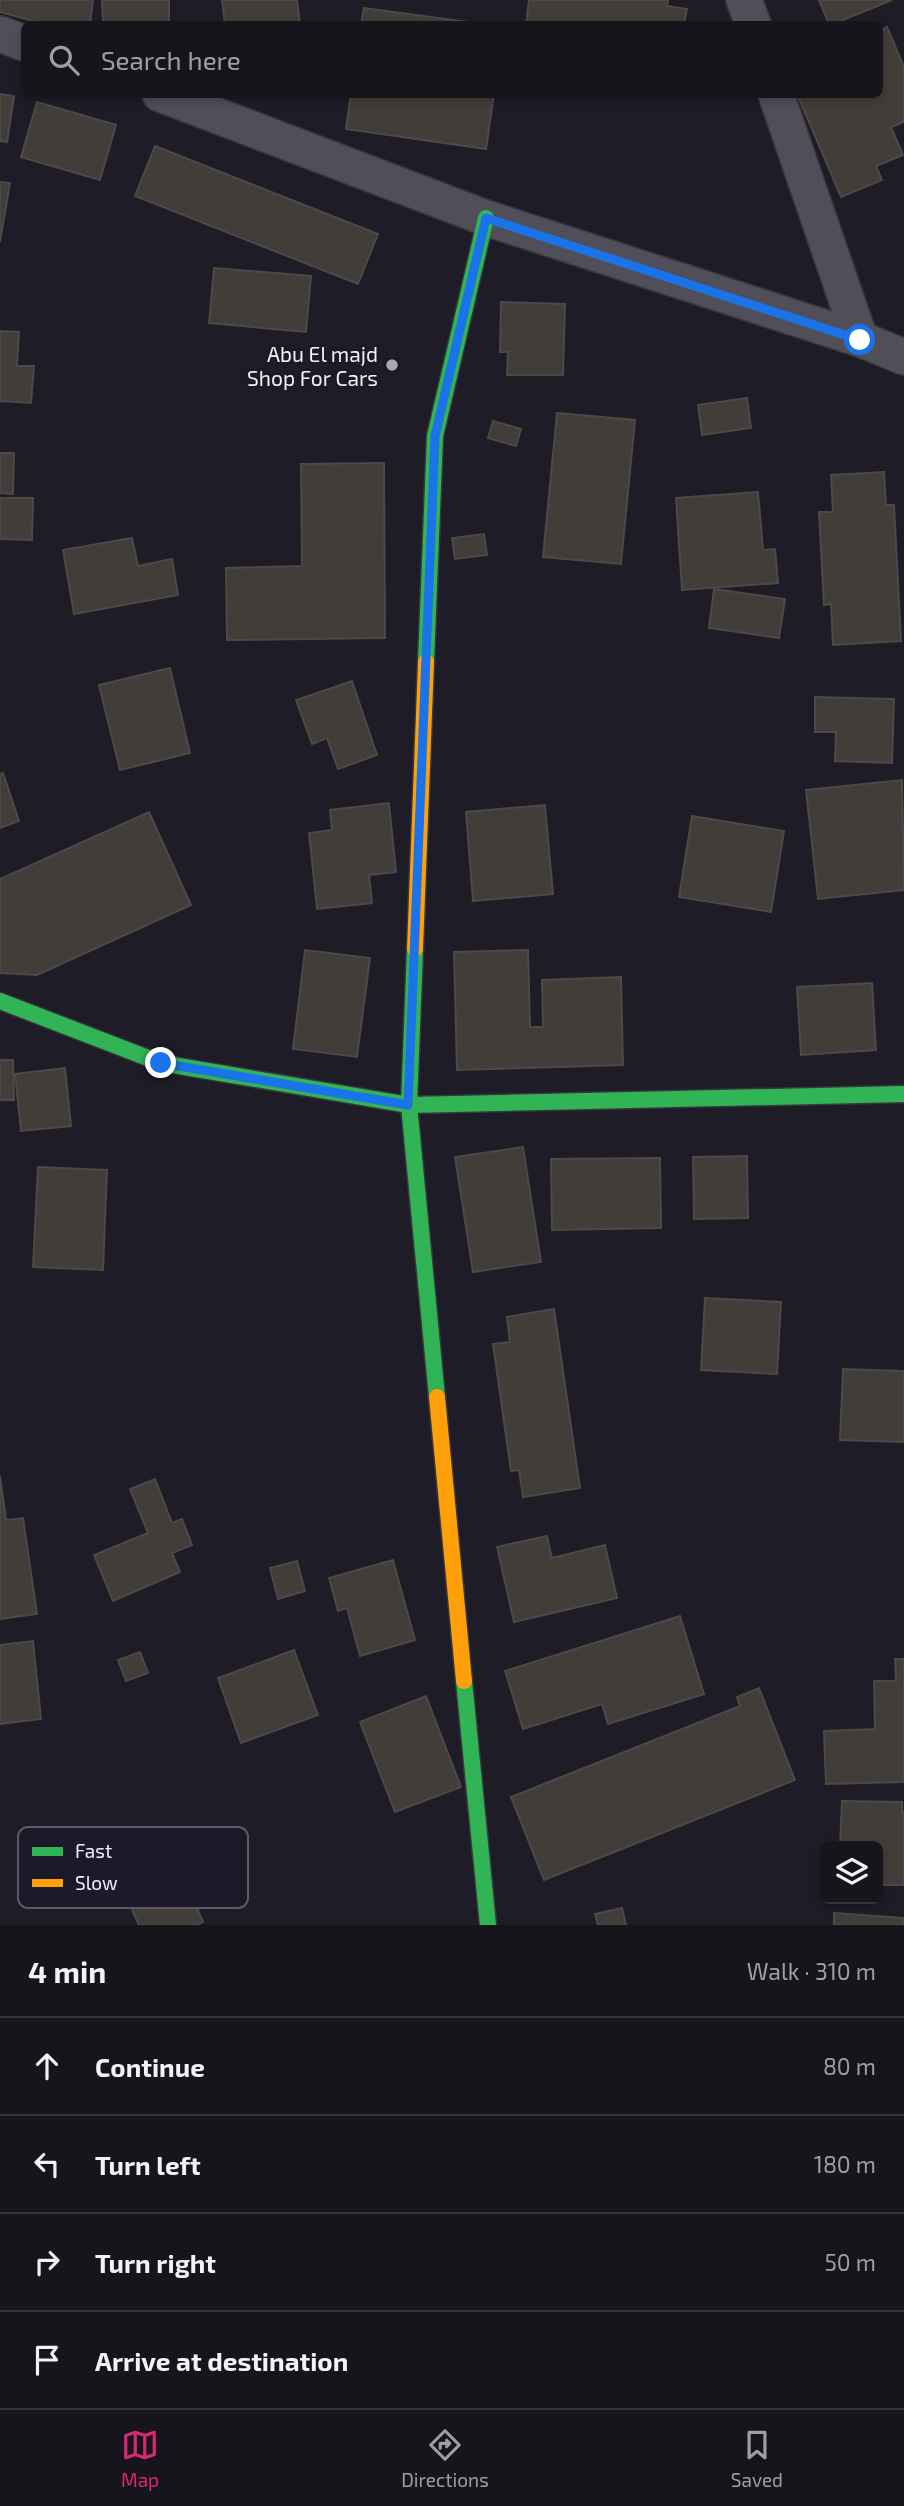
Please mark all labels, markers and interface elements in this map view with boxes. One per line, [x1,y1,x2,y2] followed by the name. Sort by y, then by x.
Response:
[21,21,883,98] search box
[45,41,83,79] icon: search
[101,44,241,75] text: Search here
[844,324,875,355] route start
[247,341,378,390] place label: Abu El majd Shop For Cars
[384,357,400,373] marker: Abu El majd Shop For Cars
[145,1047,176,1078] route end
[18,1827,248,1908] legend
[75,1839,112,1862] text: Fast
[820,1841,883,1904] map controls
[820,1841,883,1904] button: layers
[75,1871,118,1894] text: Slow
[28,1953,106,1989] text: 4 min
[747,1957,876,1985] text: Walk · 310 m
[28,2047,66,2085] icon: ahead
[95,2051,205,2082] text: Continue
[823,2052,876,2080] text: 80 m
[28,2145,66,2183] icon: left
[95,2149,201,2180] text: Turn left
[814,2150,876,2178] text: 180 m
[28,2243,66,2281] icon: right
[95,2247,216,2278] text: Turn right
[825,2248,876,2276] text: 50 m
[28,2341,66,2379] icon: arrive
[95,2345,348,2376] text: Arrive at destination
[121,2426,159,2491] tab: Map
[401,2426,489,2491] tab: Directions
[731,2426,783,2491] tab: Saved

